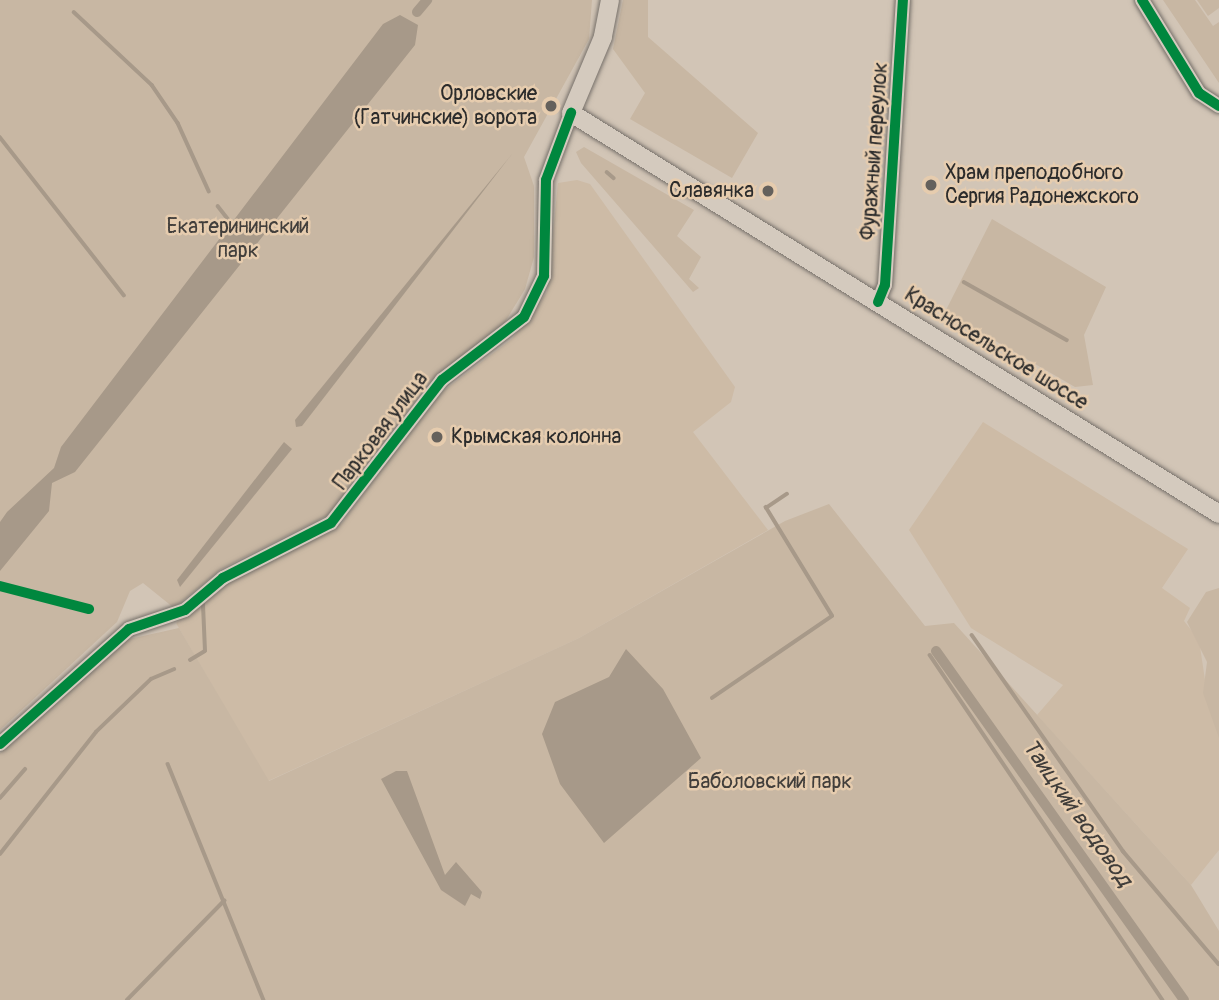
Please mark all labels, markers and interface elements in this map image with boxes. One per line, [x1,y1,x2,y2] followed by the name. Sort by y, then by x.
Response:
[856,61,894,241] street label: Фуражный переулок
[353,81,537,131] place label: Орловские (Гатчинские) ворота
[543,98,559,114] marker: Орловские (Гатчинские) ворота
[945,160,1139,210] place label: Храм преподобного Сергия Радонежского
[923,177,939,193] marker: Храм преподобного Сергия Радонежского
[669,178,754,204] place label: Славянка
[760,183,776,199] marker: Славянка
[167,214,309,264] park label: Екатерининский парк
[900,282,1092,416] street label: Красносельское шоссе
[328,367,434,495] street label: Парковая улица
[451,424,621,450] place label: Крымская колонна
[429,429,445,445] marker: Крымская колонна
[1016,734,1138,892] water label: Таицкий водовод
[688,769,852,795] park label: Баболовский парк

